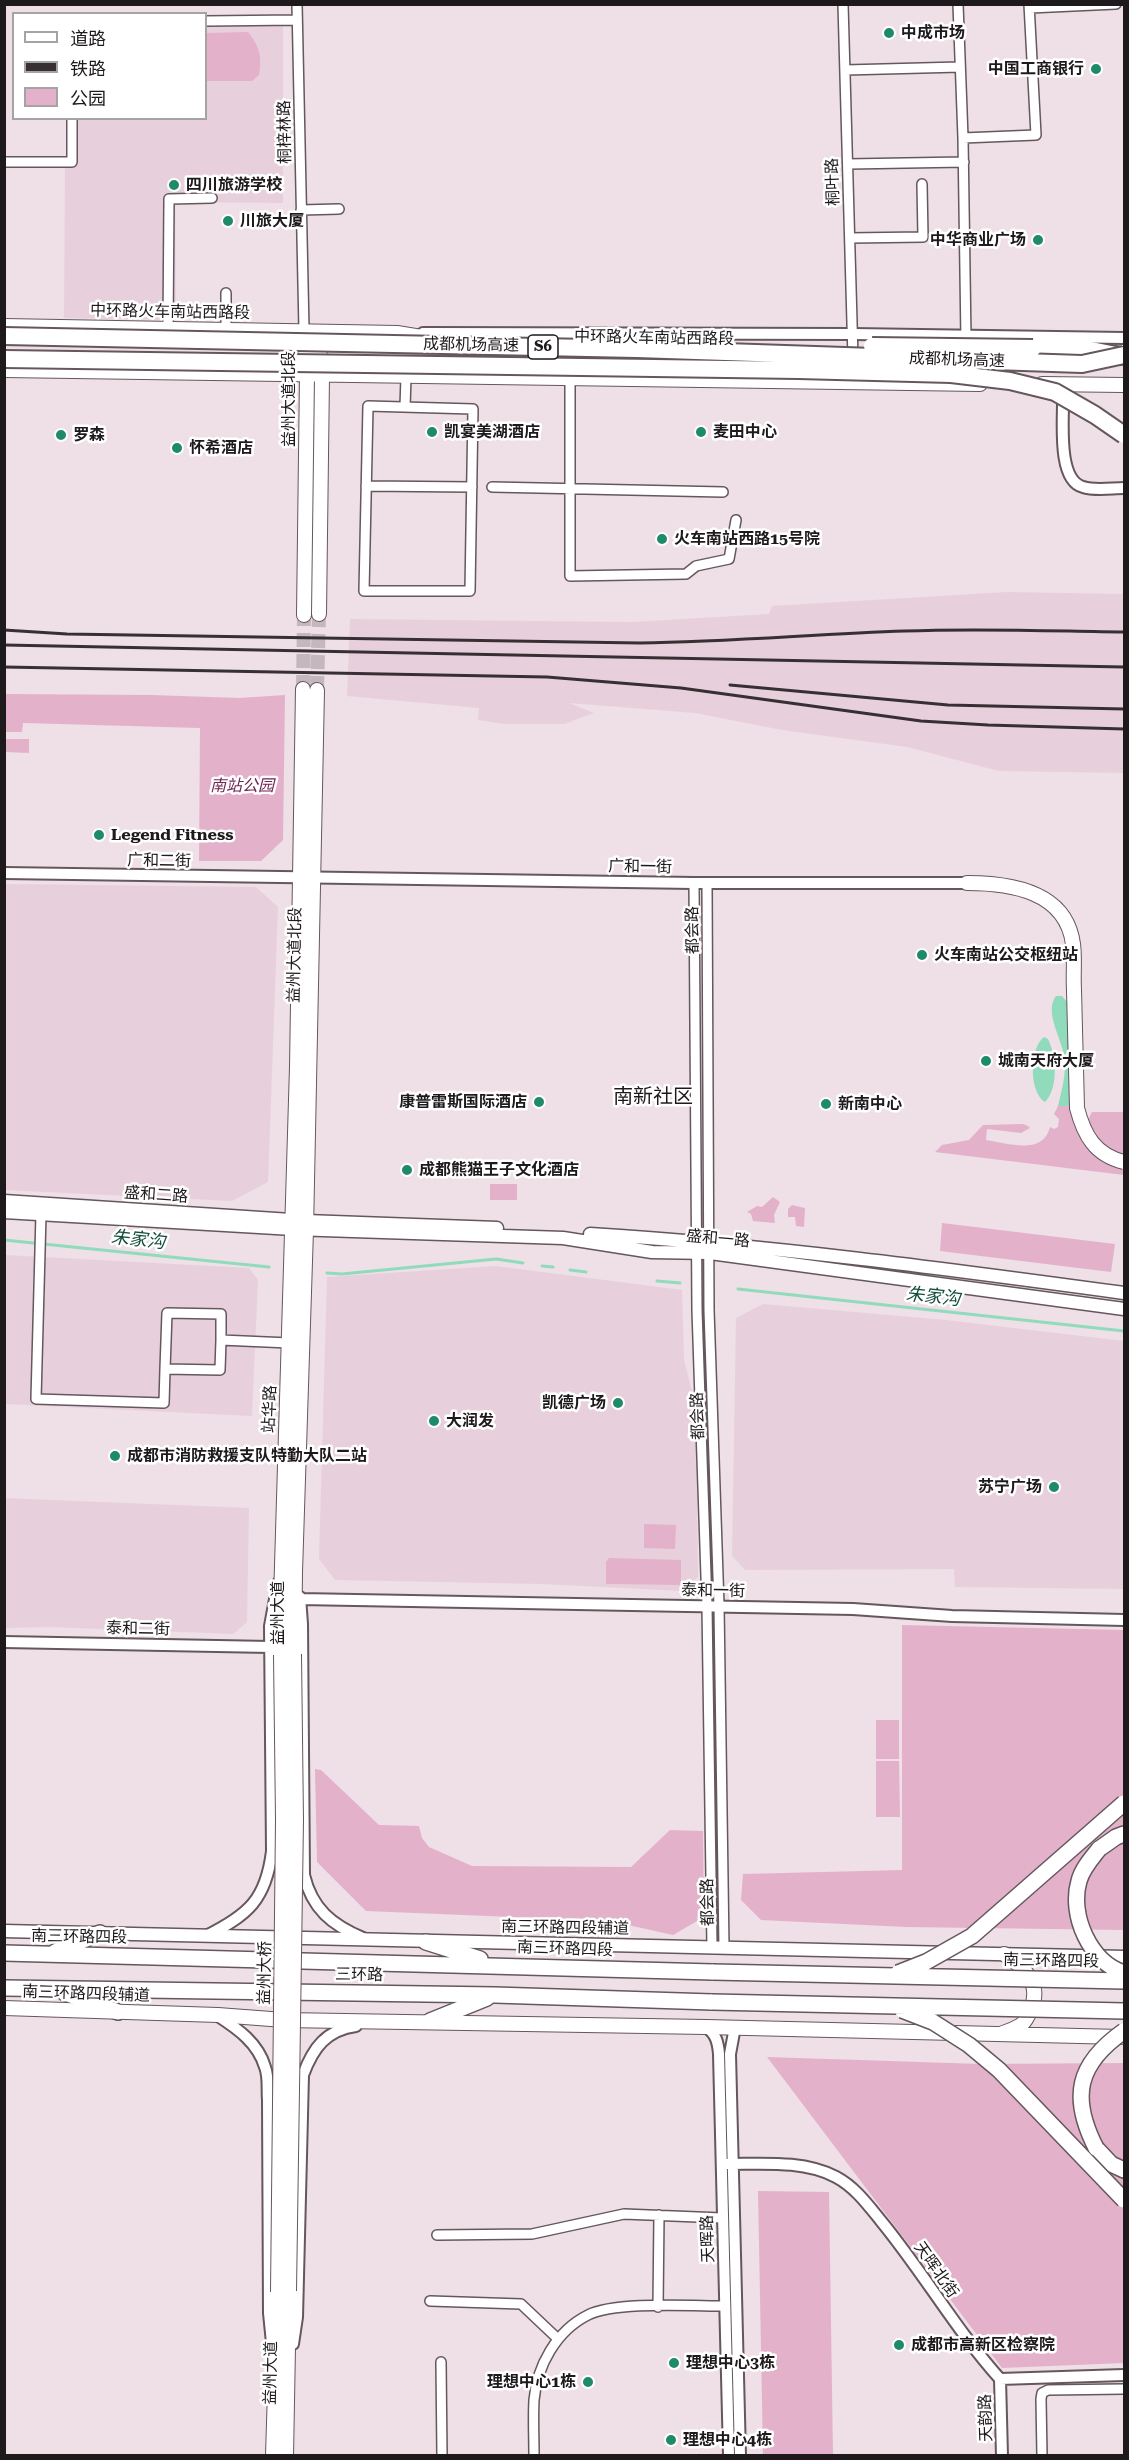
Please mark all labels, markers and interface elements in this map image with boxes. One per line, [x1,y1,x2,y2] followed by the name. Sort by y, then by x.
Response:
[12,12,207,120] legend
[901,23,965,43] place label: 中成市场
[882,26,896,40] marker: 中成市场
[70,28,106,49] text: 道路
[70,58,106,79] text: 铁路
[988,59,1084,79] place label: 中国工商银行
[1089,62,1103,76] marker: 中国工商银行
[70,88,106,109] text: 公园
[275,100,295,164] street label: 桐梓林路
[823,158,843,206] street label: 桐叶路
[186,175,282,195] place label: 四川旅游学校
[167,178,181,192] marker: 四川旅游学校
[240,211,304,231] place label: 川旅大厦
[221,214,235,228] marker: 川旅大厦
[930,230,1026,250] place label: 中华商业广场
[1031,233,1045,247] marker: 中华商业广场
[90,301,250,323] street label: 中环路火车南站西路段
[574,327,734,349] street label: 中环路火车南站西路段
[423,335,519,355] street label: 成都机场高速
[528,335,558,359] road number: S6
[909,349,1005,371] street label: 成都机场高速
[279,351,299,447] street label: 益州大道北段
[444,422,540,442] place label: 凯宴美湖酒店
[713,422,777,442] place label: 麦田中心
[73,425,105,445] place label: 罗森
[425,425,439,439] marker: 凯宴美湖酒店
[694,425,708,439] marker: 麦田中心
[54,428,68,442] marker: 罗森
[189,438,253,458] place label: 怀希酒店
[170,441,184,455] marker: 怀希酒店
[674,529,820,549] place label: 火车南站西路15号院
[655,532,669,546] marker: 火车南站西路15号院
[210,776,274,796] park label: 南站公园
[111,825,233,845] place label: Legend Fitness
[92,828,106,842] marker: Legend Fitness
[127,851,191,871] street label: 广和二街
[608,857,672,877] street label: 广和一街
[683,906,703,954] street label: 都会路
[285,907,305,1003] street label: 益州大道北段
[934,945,1078,965] place label: 火车南站公交枢纽站
[915,948,929,962] marker: 火车南站公交枢纽站
[998,1051,1094,1071] place label: 城南天府大厦
[979,1054,993,1068] marker: 城南天府大厦
[613,1085,693,1109] district label: 南新社区
[399,1092,527,1112] place label: 康普雷斯国际酒店
[838,1094,902,1114] place label: 新南中心
[532,1095,546,1109] marker: 康普雷斯国际酒店
[819,1097,833,1111] marker: 新南中心
[419,1160,579,1180] place label: 成都熊猫王子文化酒店
[400,1163,414,1177] marker: 成都熊猫王子文化酒店
[123,1183,189,1207] street label: 盛和二路
[110,1226,166,1254] water label: 朱家沟
[685,1227,751,1251] street label: 盛和一路
[905,1283,961,1311] water label: 朱家沟
[260,1385,280,1433] street label: 站华路
[688,1392,708,1440] street label: 都会路
[542,1393,606,1413] place label: 凯德广场
[611,1396,625,1410] marker: 凯德广场
[446,1411,494,1431] place label: 大润发
[427,1414,441,1428] marker: 大润发
[127,1446,367,1466] place label: 成都市消防救援支队特勤大队二站
[108,1449,122,1463] marker: 成都市消防救援支队特勤大队二站
[978,1477,1042,1497] place label: 苏宁广场
[1047,1480,1061,1494] marker: 苏宁广场
[268,1581,288,1645] street label: 益州大道
[681,1581,745,1601] street label: 泰和一街
[106,1619,170,1639] street label: 泰和二街
[698,1878,718,1926] street label: 都会路
[501,1917,629,1939] street label: 南三环路四段辅道
[31,1927,127,1947] street label: 南三环路四段
[517,1938,613,1960] street label: 南三环路四段
[255,1941,275,2005] street label: 益州大桥
[1003,1951,1099,1971] street label: 南三环路四段
[335,1965,383,1985] street label: 三环路
[22,1982,150,2006] street label: 南三环路四段辅道
[698,2215,718,2263] street label: 天晖路
[910,2238,962,2302] street label: 天晖北街
[911,2335,1055,2355] place label: 成都市高新区检察院
[892,2338,906,2352] marker: 成都市高新区检察院
[261,2341,281,2405] street label: 益州大道
[686,2353,775,2373] place label: 理想中心3栋
[667,2356,681,2370] marker: 理想中心3栋
[487,2372,576,2392] place label: 理想中心1栋
[581,2375,595,2389] marker: 理想中心1栋
[976,2394,996,2442] street label: 天韵路
[683,2430,772,2450] place label: 理想中心4栋
[664,2433,678,2447] marker: 理想中心4栋

